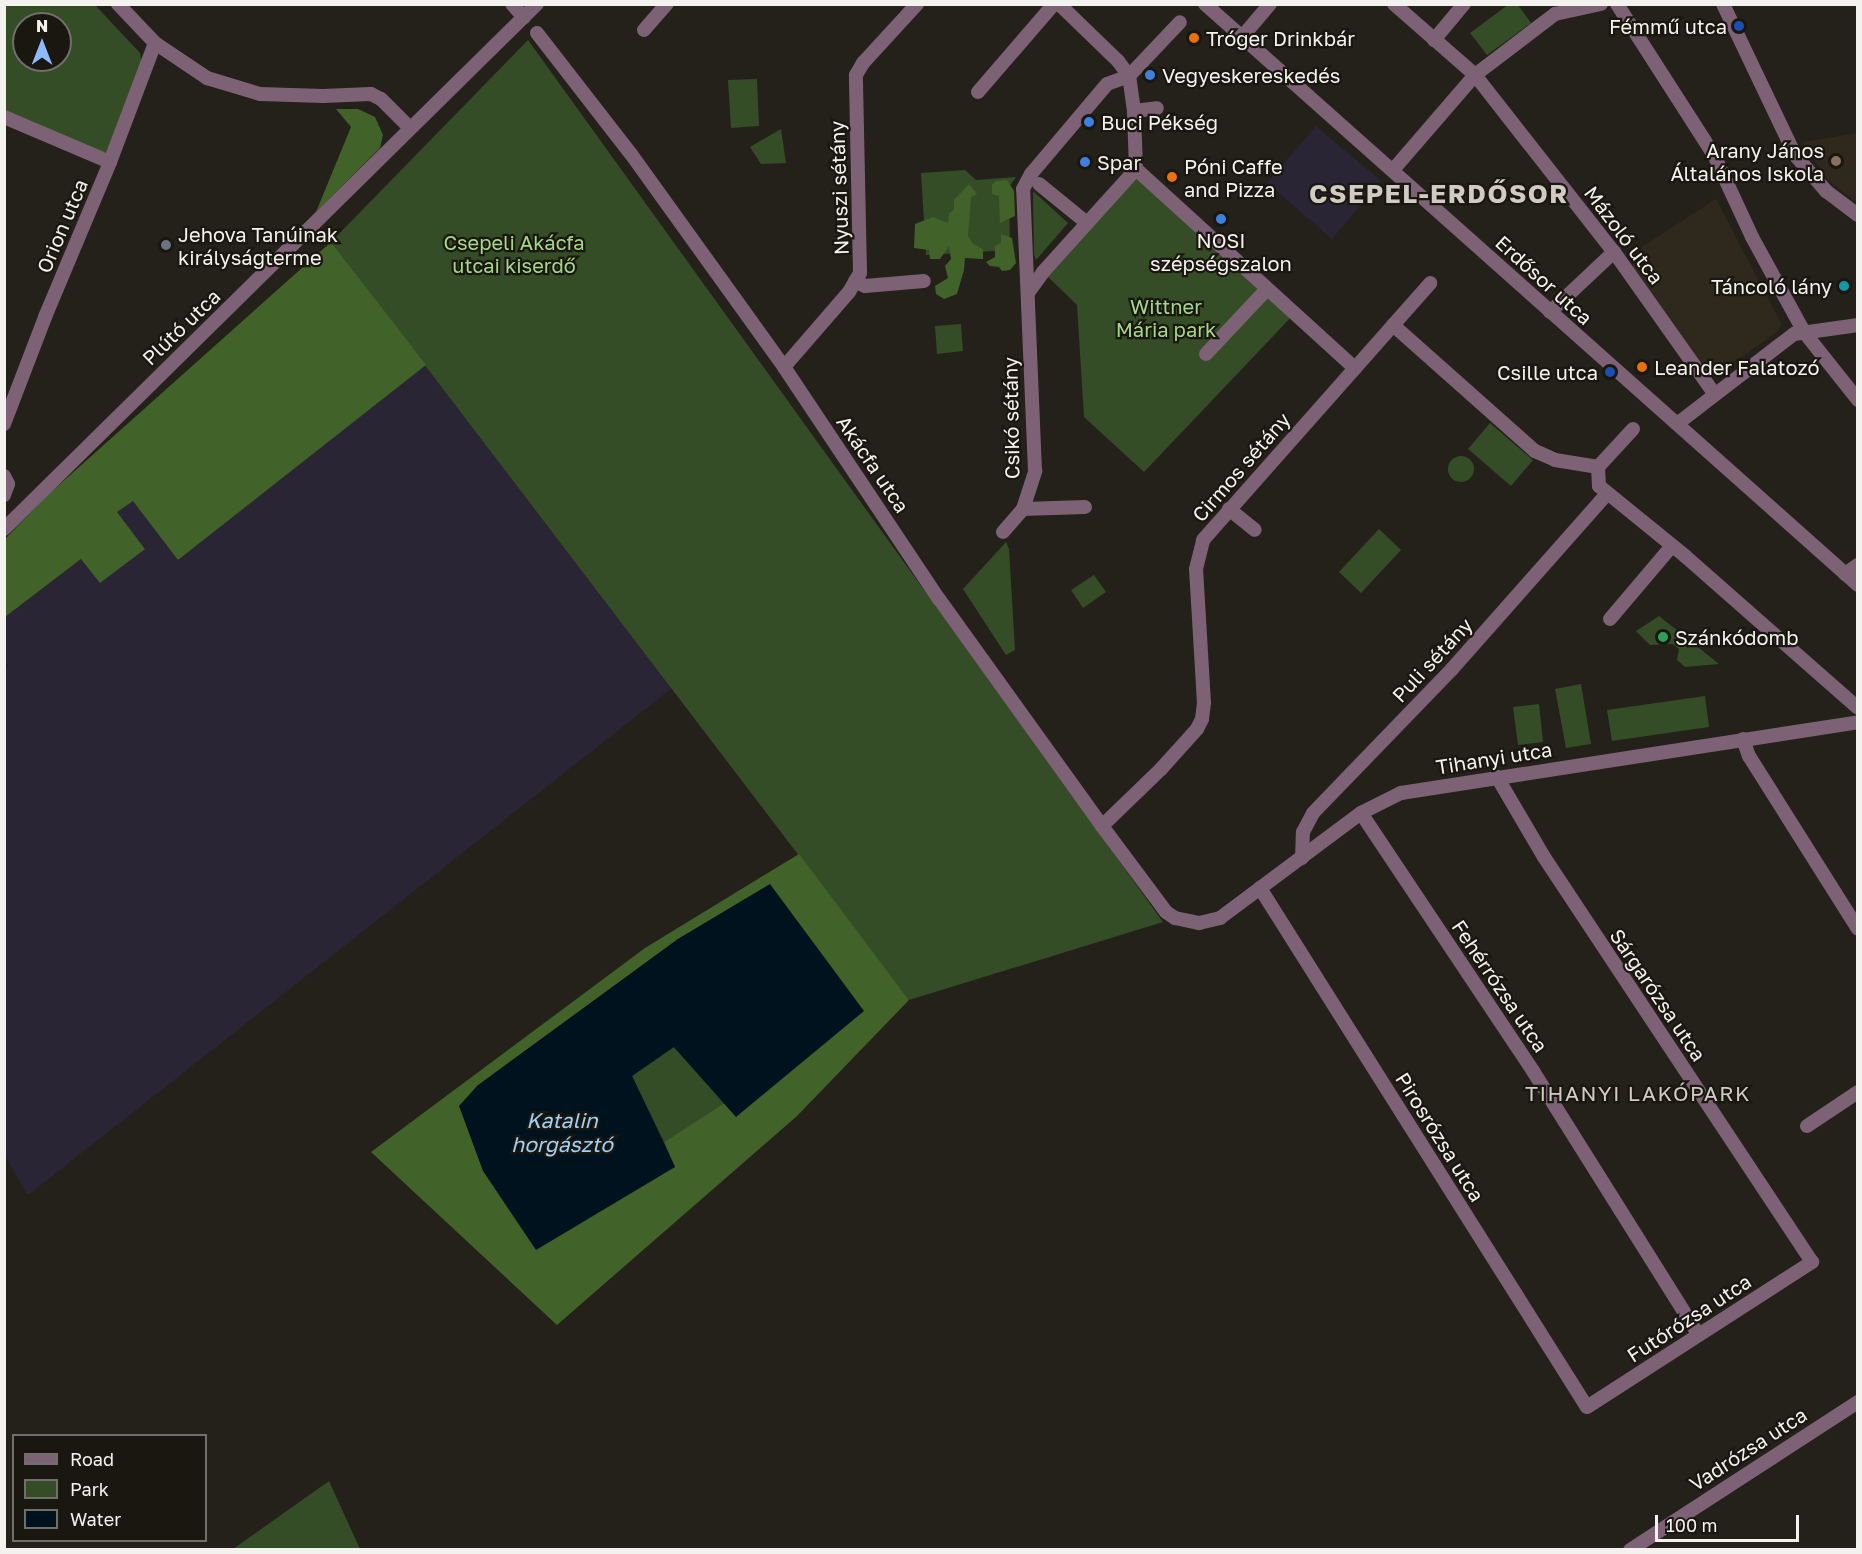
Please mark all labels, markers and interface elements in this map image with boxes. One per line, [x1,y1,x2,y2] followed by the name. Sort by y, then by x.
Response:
[12,12,72,72] north arrow
[1609,14,1727,38] place label: Fémmű utca
[36,16,48,36] text: N
[1732,19,1746,33] marker: Fémmű utca
[1206,26,1355,50] place label: Tróger Drinkbár
[1187,31,1201,45] marker: Tróger Drinkbár
[1162,63,1340,87] place label: Vegyeskereskedés
[1143,68,1157,82] marker: Vegyeskereskedés
[1101,110,1218,134] place label: Buci Pékség
[1082,115,1096,129] marker: Buci Pékség
[825,120,853,256] street label: Nyuszi sétány
[1671,138,1824,185] place label: Arany János Általános Iskola
[1097,150,1141,174] place label: Spar
[1184,154,1283,201] place label: Póni Caffe and Pizza
[1829,154,1843,168] marker: Arany János Általános Iskola
[1078,155,1092,169] marker: Spar
[1165,170,1179,184] marker: Póni Caffe and Pizza
[32,175,92,277] street label: Orion utca
[1309,178,1569,210] district label: CSEPEL-ERDŐSOR
[1579,181,1669,289] street label: Mázoló utca
[1214,212,1228,226] marker: NOSI szépségszalon
[178,222,338,269] place label: Jehova Tanúinak királyságterme
[1150,228,1292,275] place label: NOSI szépségszalon
[1491,230,1597,330] street label: Erdősor utca
[443,231,585,278] park label: Csepeli Akácfa utcai kiserdő
[159,238,173,252] marker: Jehova Tanúinak királyságterme
[1711,274,1832,298] place label: Táncoló lány
[1837,279,1851,293] marker: Táncoló lány
[137,284,225,370] street label: Plútó utca
[1116,295,1216,342] park label: Wittner Mária park
[1654,355,1820,379] place label: Leander Falatozó
[998,357,1024,479] street label: Csikó sétány
[1497,360,1598,384] place label: Csille utca
[1635,360,1649,374] marker: Leander Falatozó
[1603,365,1617,379] marker: Csille utca
[1187,408,1295,526] street label: Cirmos sétány
[832,411,914,517] street label: Akácfa utca
[1387,613,1477,707] street label: Puli sétány
[1675,625,1799,649] place label: Szánkódomb
[1656,630,1670,644] marker: Szánkódomb
[1434,737,1554,779] street label: Tihanyi utca
[1447,915,1553,1057] street label: Fehérrózsa utca
[1605,924,1711,1066] street label: Sárgarózsa utca
[1391,1068,1489,1206] street label: Pirosrózsa utca
[1525,1080,1751,1106] district label: TIHANYI LAKÓPARK
[511,1107,613,1157] water label: Katalin horgásztó
[1622,1269,1756,1367] street label: Futórózsa utca
[1685,1402,1811,1496] street label: Vadrózsa utca
[12,1434,207,1542] legend
[70,1448,114,1470] text: Road
[70,1478,109,1500] text: Park
[1658,1503,1802,1541] scale bar
[70,1508,121,1530] text: Water
[1666,1514,1717,1536] text: 100 m

